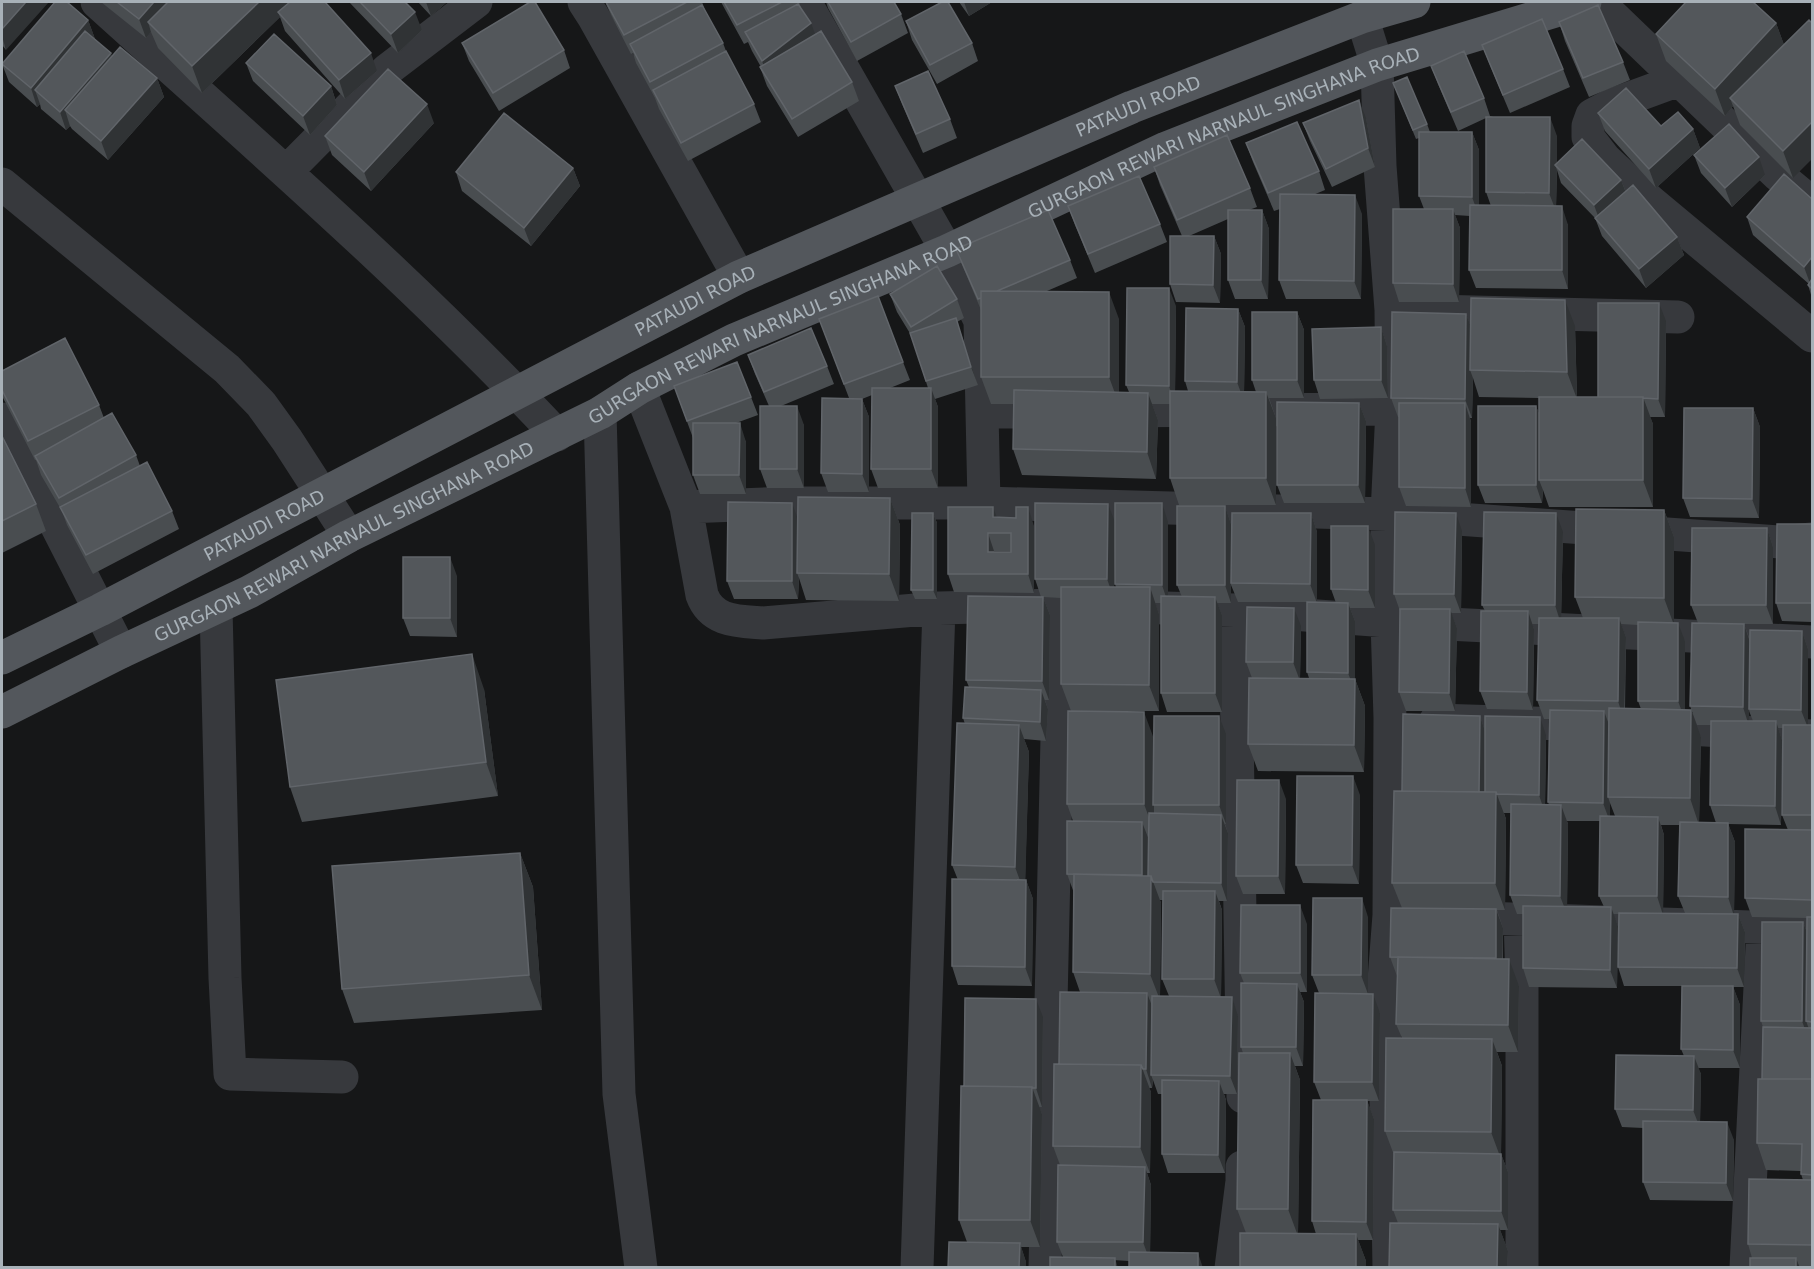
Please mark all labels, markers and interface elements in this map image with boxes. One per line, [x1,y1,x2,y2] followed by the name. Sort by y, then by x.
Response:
[1024,42,1422,222] street label: GURGAON REWARI NARNAUL SINGHANA ROAD
[1072,71,1204,141] street label: PATAUDI ROAD
[584,230,976,428] street label: GURGAON REWARI NARNAUL SINGHANA ROAD
[631,261,759,340] street label: PATAUDI ROAD
[150,437,537,646] street label: GURGAON REWARI NARNAUL SINGHANA ROAD
[200,484,328,565] street label: PATAUDI ROAD

